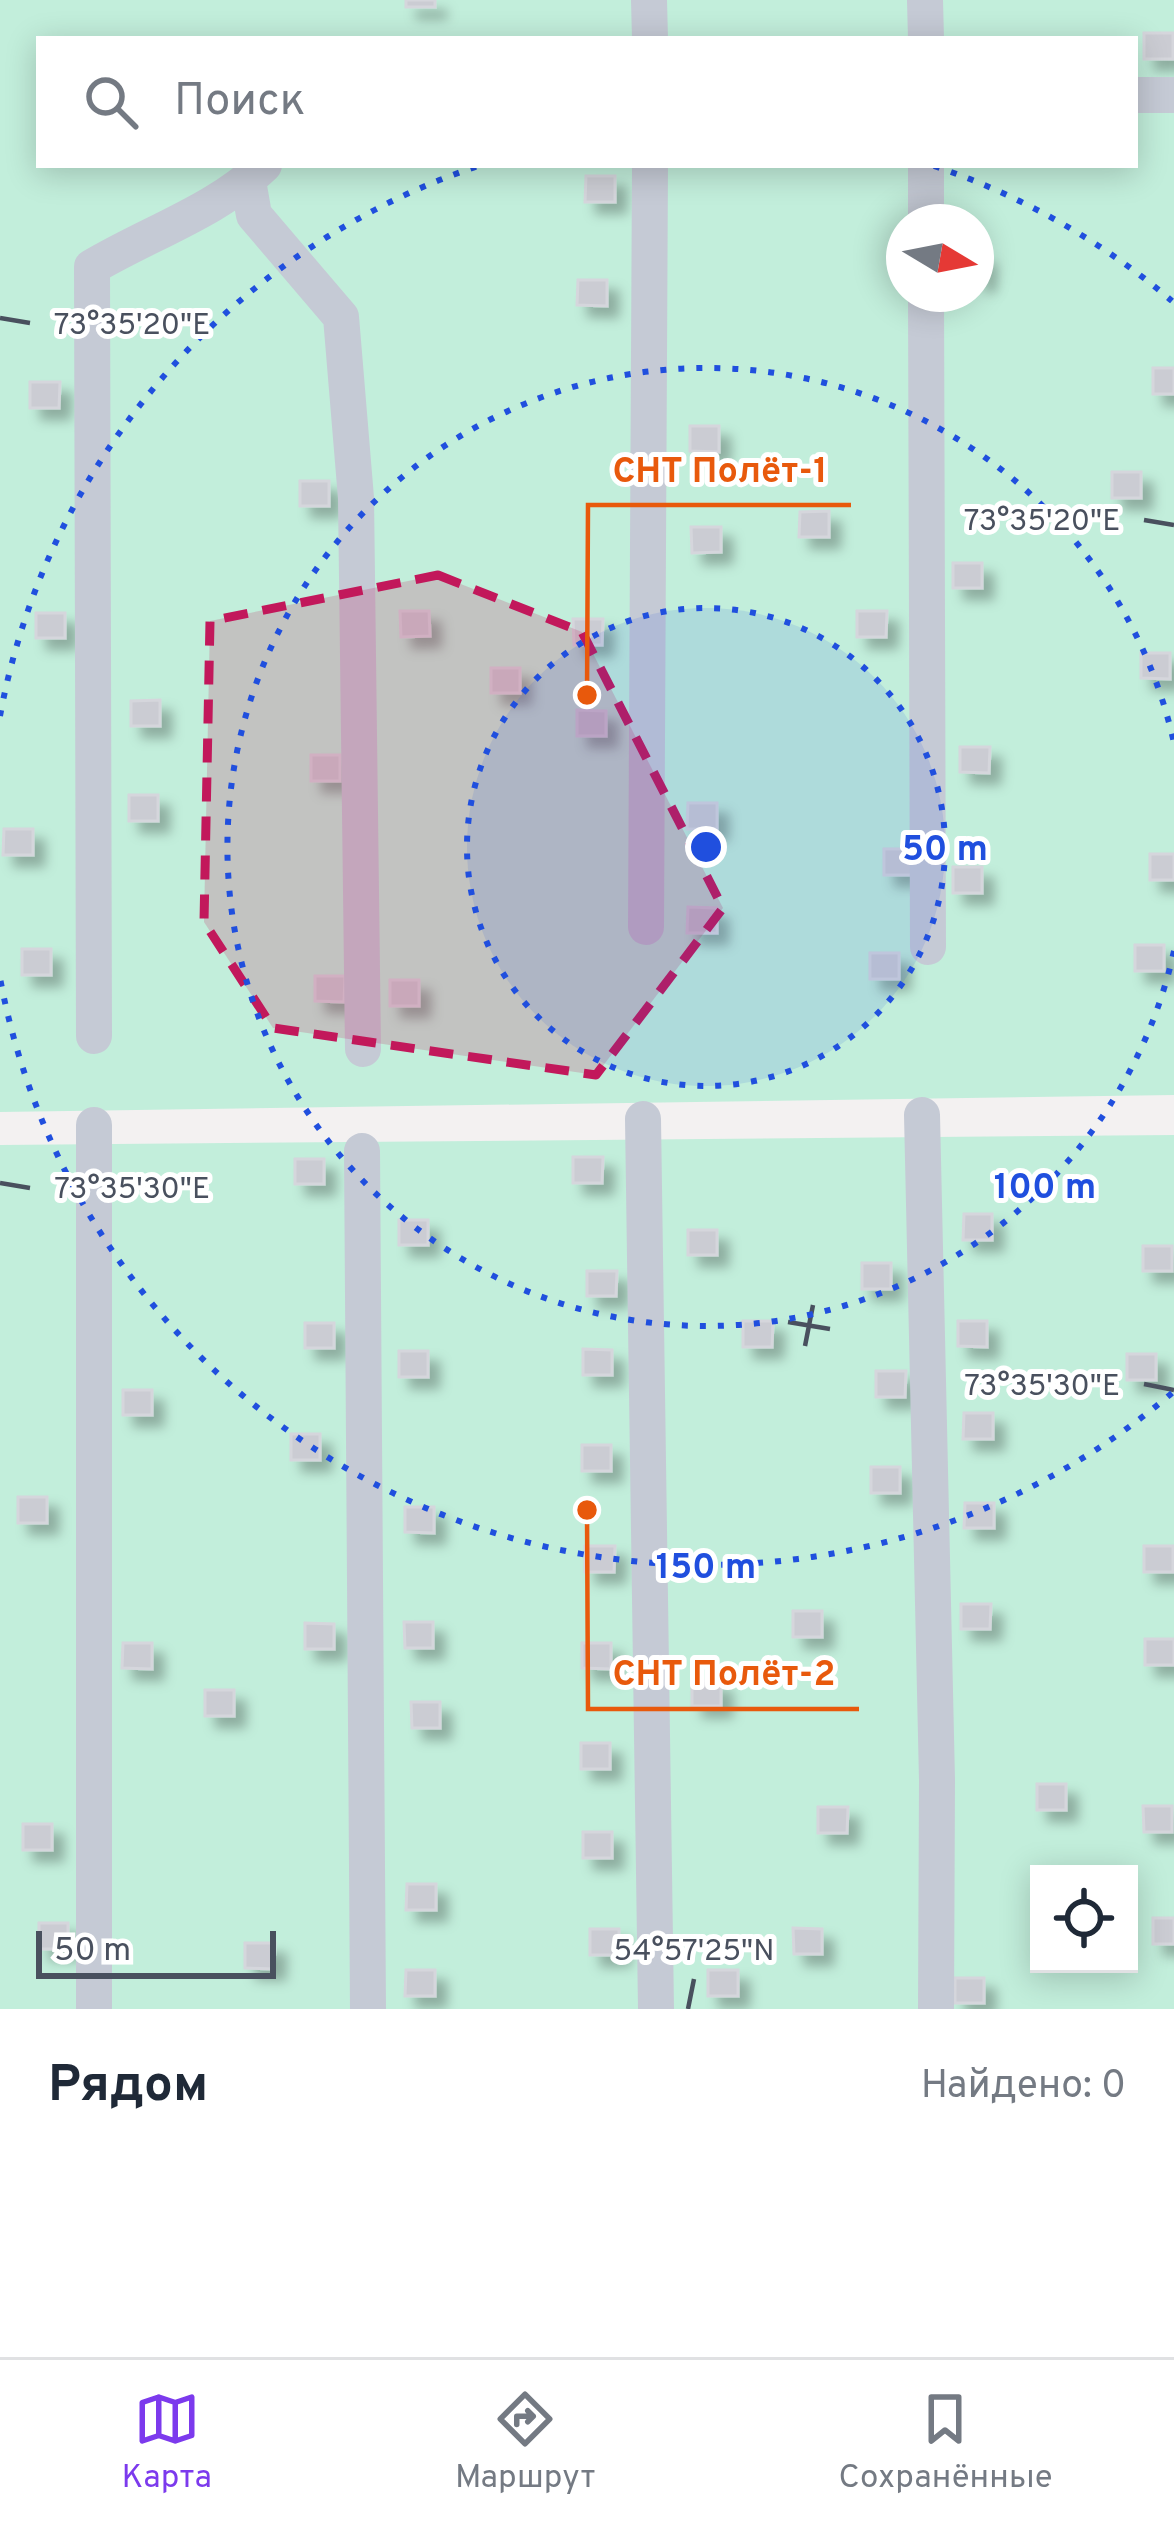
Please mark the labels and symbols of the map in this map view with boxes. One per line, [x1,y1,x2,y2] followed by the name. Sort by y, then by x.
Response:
[886,204,994,312] north arrow
[54,308,210,345] text: 73°35'20"E
[588,433,851,505] callout: СНТ Полёт-1
[612,450,828,496] text: СНТ Полёт-1
[964,504,1120,541] text: 73°35'20"E
[685,826,727,868] centre of rings
[902,828,988,874] text: 50 m
[994,1166,1096,1212] text: 100 m
[54,1172,210,1209] text: 73°35'30"E
[964,1369,1120,1406] text: 73°35'30"E
[656,1546,756,1592] text: 150 m
[588,1637,859,1709] callout: СНТ Полёт-2
[613,1653,835,1699] text: СНТ Полёт-2
[36,1925,276,1978] scale bar
[614,1934,774,1971] text: 54°57'25"N

